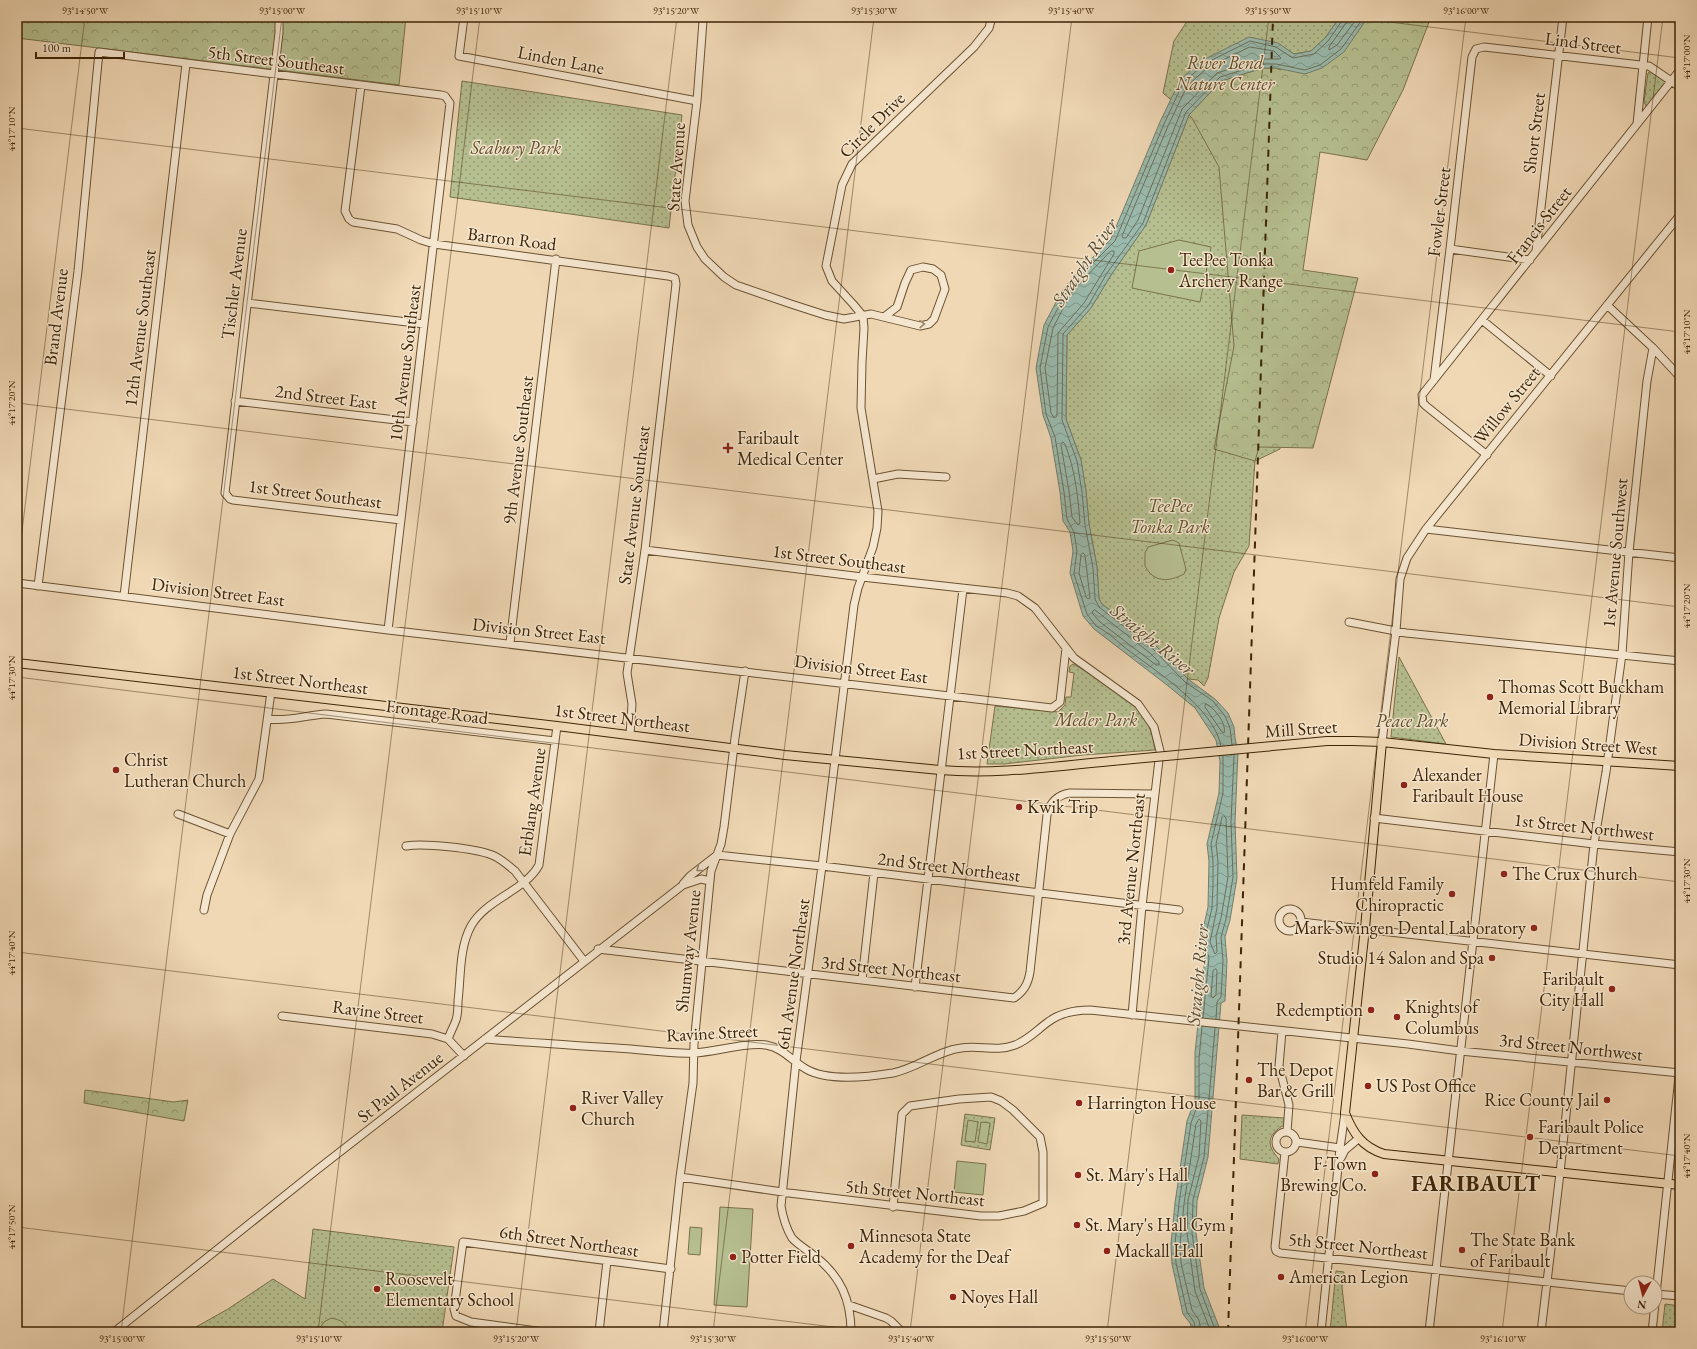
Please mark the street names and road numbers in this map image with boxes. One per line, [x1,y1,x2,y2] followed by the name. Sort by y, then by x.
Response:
[1544,26,1623,59] street label: Lind Street
[206,40,346,79] street label: 5th Street Southeast
[516,40,606,79] street label: Linden Lane
[834,87,909,162] street label: Circle Drive
[1517,91,1550,175] street label: Short Street
[661,122,690,212] street label: State Avenue
[1422,165,1455,258] street label: Fowler Street
[1501,181,1576,268] street label: Francis Street
[466,222,559,255] street label: Barron Road
[215,227,252,341] street label: Tischler Avenue
[118,248,161,408] street label: 12th Avenue Southeast
[38,267,73,367] street label: Brand Avenue
[383,283,426,443] street label: 10th Avenue Southeast
[1468,361,1545,448] street label: Willow Street
[497,374,538,526] street label: 9th Avenue Southeast
[274,379,379,414] street label: 2nd Street East
[612,424,655,586] street label: State Avenue Southeast
[247,474,383,513] street label: 1st Street Southeast
[1596,477,1633,629] street label: 1st Avenue Southwest
[771,539,907,578] street label: 1st Street Southeast
[150,572,286,611] street label: Division Street East
[471,612,607,649] street label: Division Street East
[793,649,929,688] street label: Division Street East
[231,660,370,699] street label: 1st Street Northeast
[385,694,490,729] street label: Frontage Road
[553,698,692,737] street label: 1st Street Northeast
[1264,714,1338,742] street label: Mill Street
[1518,727,1658,760] street label: Division Street West
[956,734,1094,765] street label: 1st Street Northeast
[513,746,550,858] street label: Erblang Avenue
[1111,792,1150,946] street label: 3rd Avenue Northeast
[1513,808,1656,845] street label: 1st Street Northwest
[876,846,1022,887] street label: 2nd Street Northeast
[670,889,705,1013] street label: Shumway Avenue
[771,897,815,1051] street label: 6th Avenue Northeast
[820,950,962,987] street label: 3rd Street Northeast
[331,995,425,1029] street label: Ravine Street
[666,1019,759,1046] street label: Ravine Street
[1498,1028,1644,1066] street label: 3rd Street Northwest
[352,1046,447,1127] street label: St Paul Avenue
[844,1174,986,1211] street label: 5th Street Northeast
[498,1219,640,1262] street label: 6th Street Northeast
[1287,1227,1429,1264] street label: 5th Street Northeast

